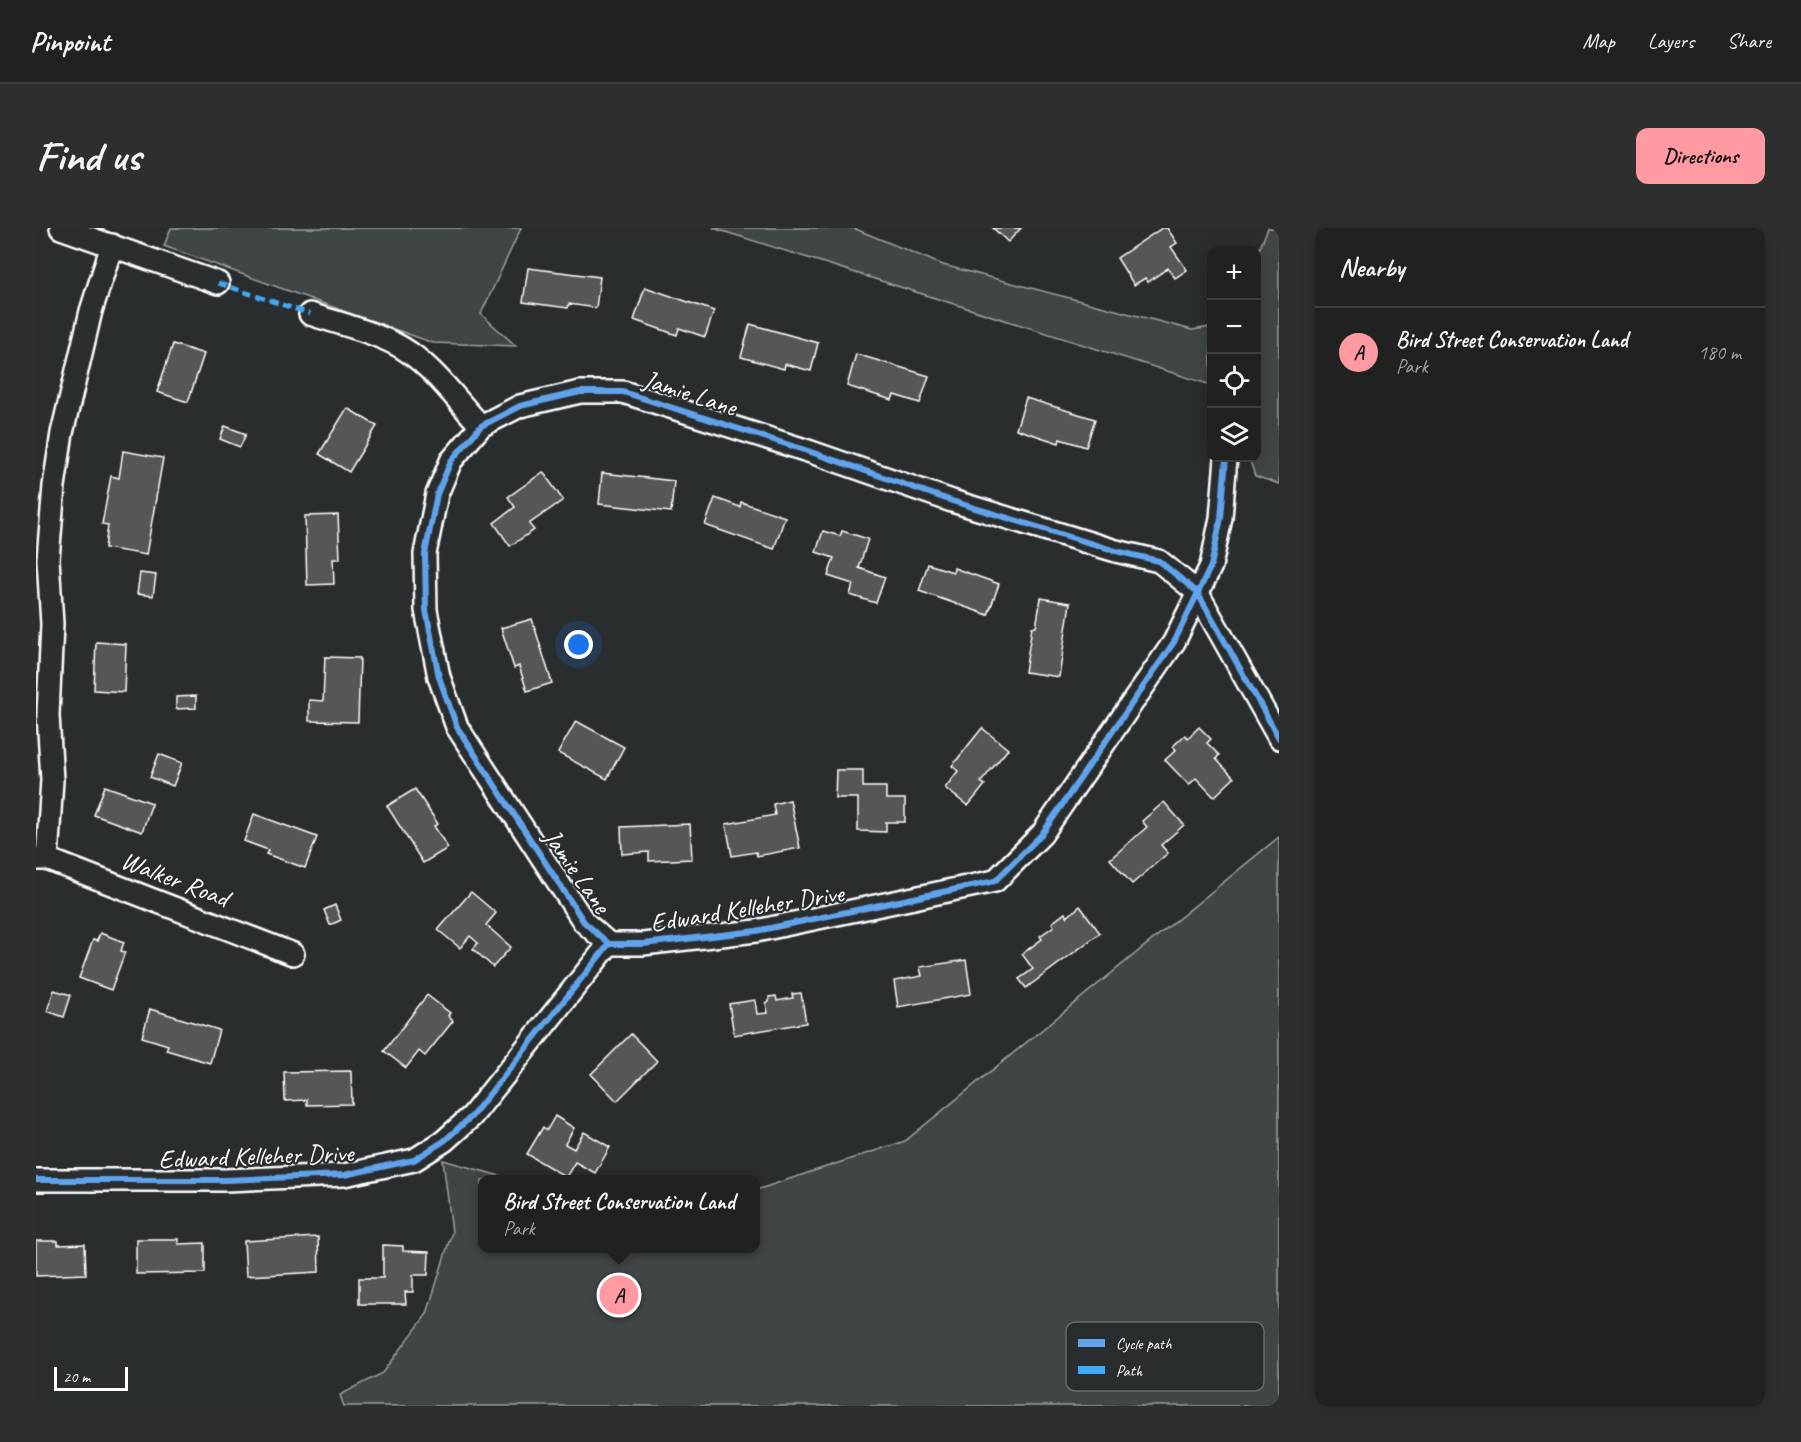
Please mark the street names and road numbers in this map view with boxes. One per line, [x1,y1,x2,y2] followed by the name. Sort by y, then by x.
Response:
[637,362,742,424] street label: Jamie Lane
[535,821,619,921] street label: Jamie Lane
[117,843,237,916] street label: Walker Road
[648,876,847,940] street label: Edward Kelleher Drive
[158,1136,356,1176] street label: Edward Kelleher Drive

